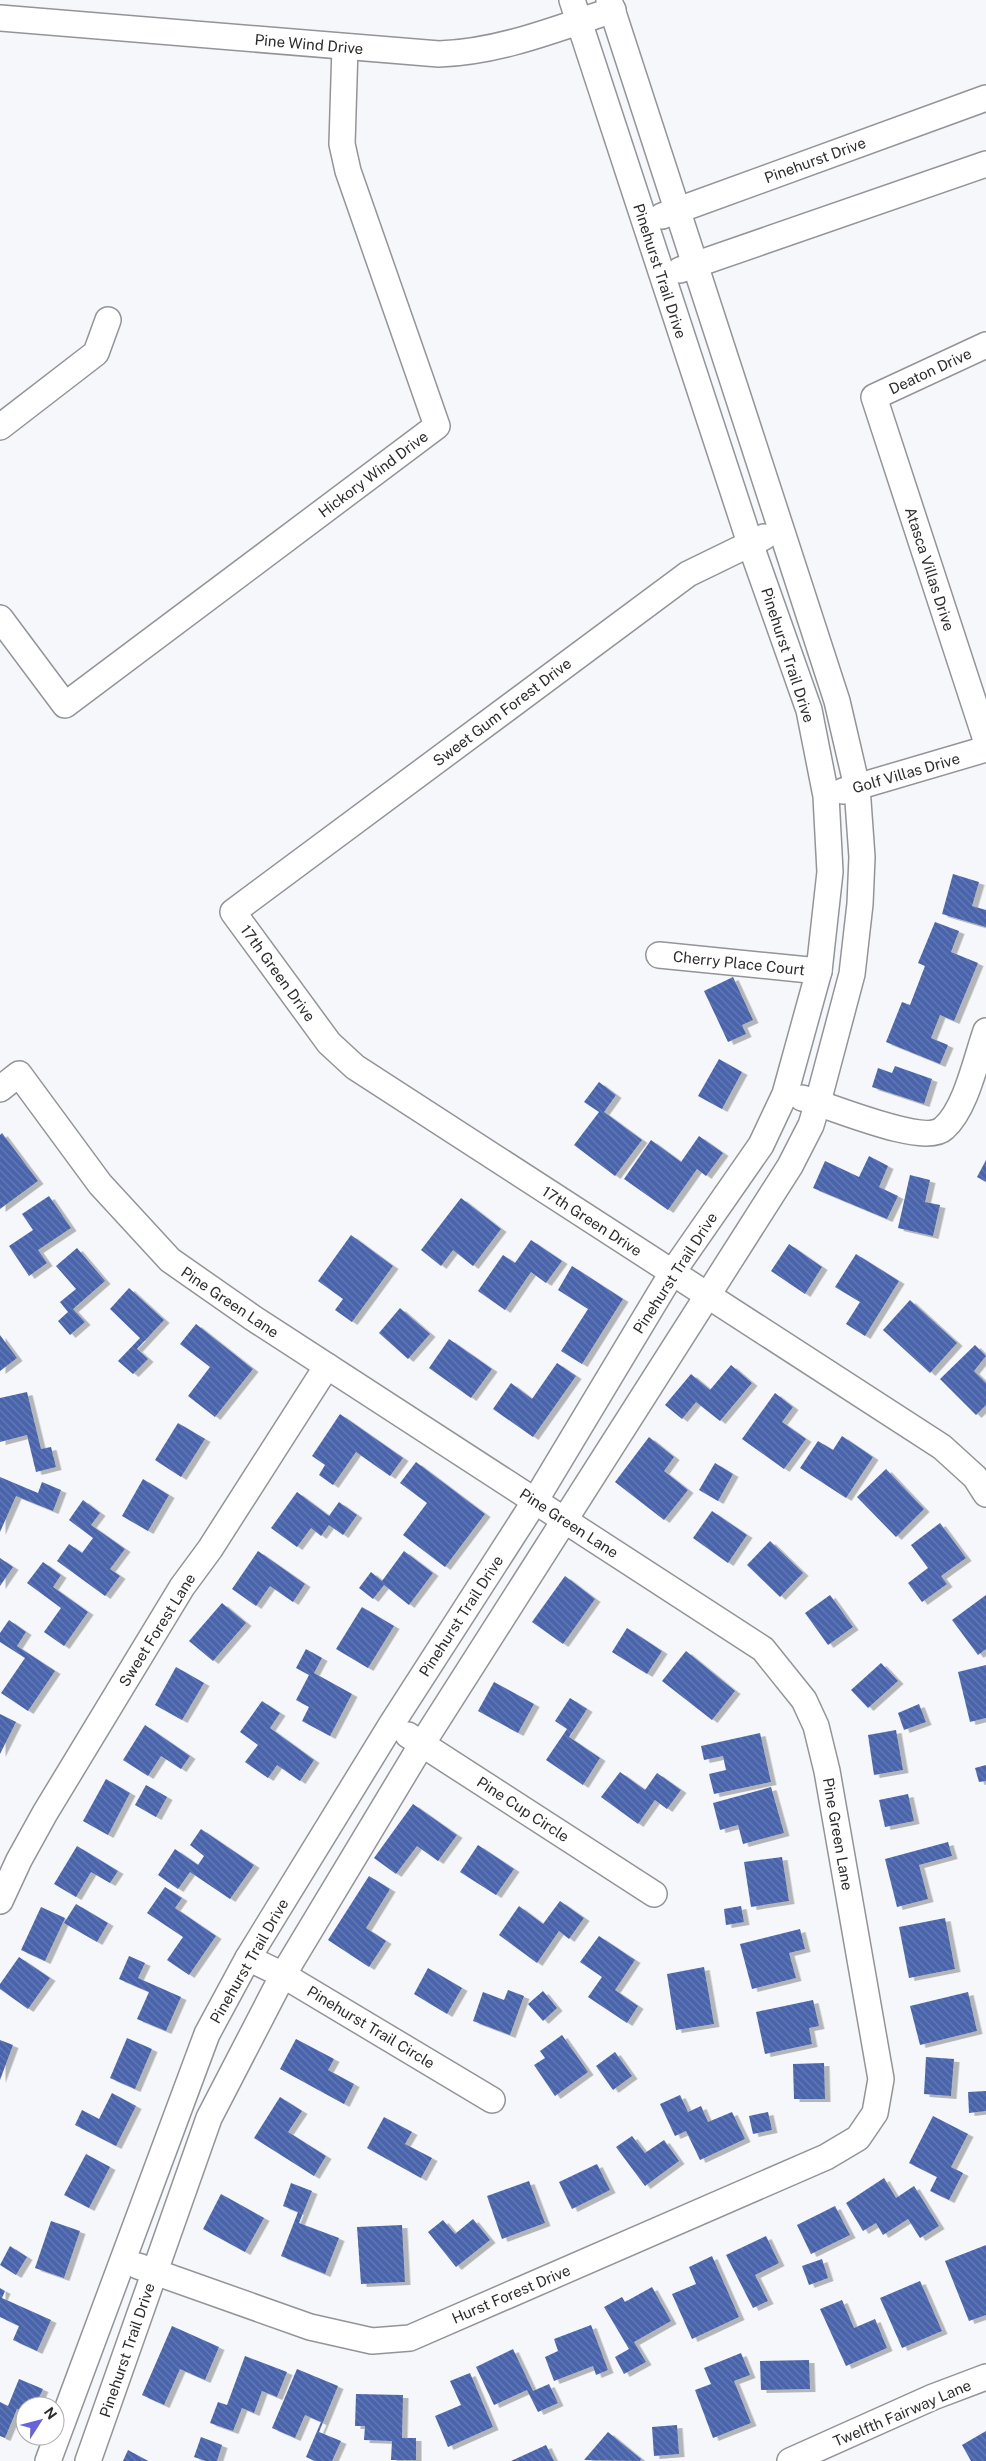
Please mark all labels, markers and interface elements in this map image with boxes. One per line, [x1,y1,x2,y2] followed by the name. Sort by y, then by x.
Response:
[254,31,364,57] street label: Pine Wind Drive
[762,134,868,186] street label: Pinehurst Drive
[630,201,690,341] street label: Pinehurst Trail Drive
[886,344,974,398] street label: Deaton Drive
[315,427,431,521] street label: Hickory Wind Drive
[902,505,958,633] street label: Atasca Villas Drive
[758,585,818,725] street label: Pinehurst Trail Drive
[430,655,574,769] street label: Sweet Gum Forest Drive
[850,750,962,796] street label: Golf Villas Drive
[237,921,319,1025] street label: 17th Green Drive
[672,948,806,978] street label: Cherry Place Court
[539,1183,645,1259] street label: 17th Green Drive
[630,1209,720,1337] street label: Pinehurst Trail Drive
[178,1263,282,1341] street label: Pine Green Lane
[517,1485,621,1561] street label: Pine Green Lane
[416,1552,506,1680] street label: Pinehurst Trail Drive
[115,1570,199,1690] street label: Sweet Forest Lane
[474,1773,572,1845] street label: Pine Cup Circle
[820,1776,856,1892] street label: Pine Green Lane
[206,1896,292,2026] street label: Pinehurst Trail Drive
[304,1982,438,2072] street label: Pinehurst Trail Circle
[449,2261,573,2327] street label: Hurst Forest Drive
[96,2281,158,2419] street label: Pinehurst Trail Drive
[831,2376,973,2450] street label: Twelfth Fairway Lane
[15,2396,65,2446] north arrow
[41,2404,60,2422] text: N

